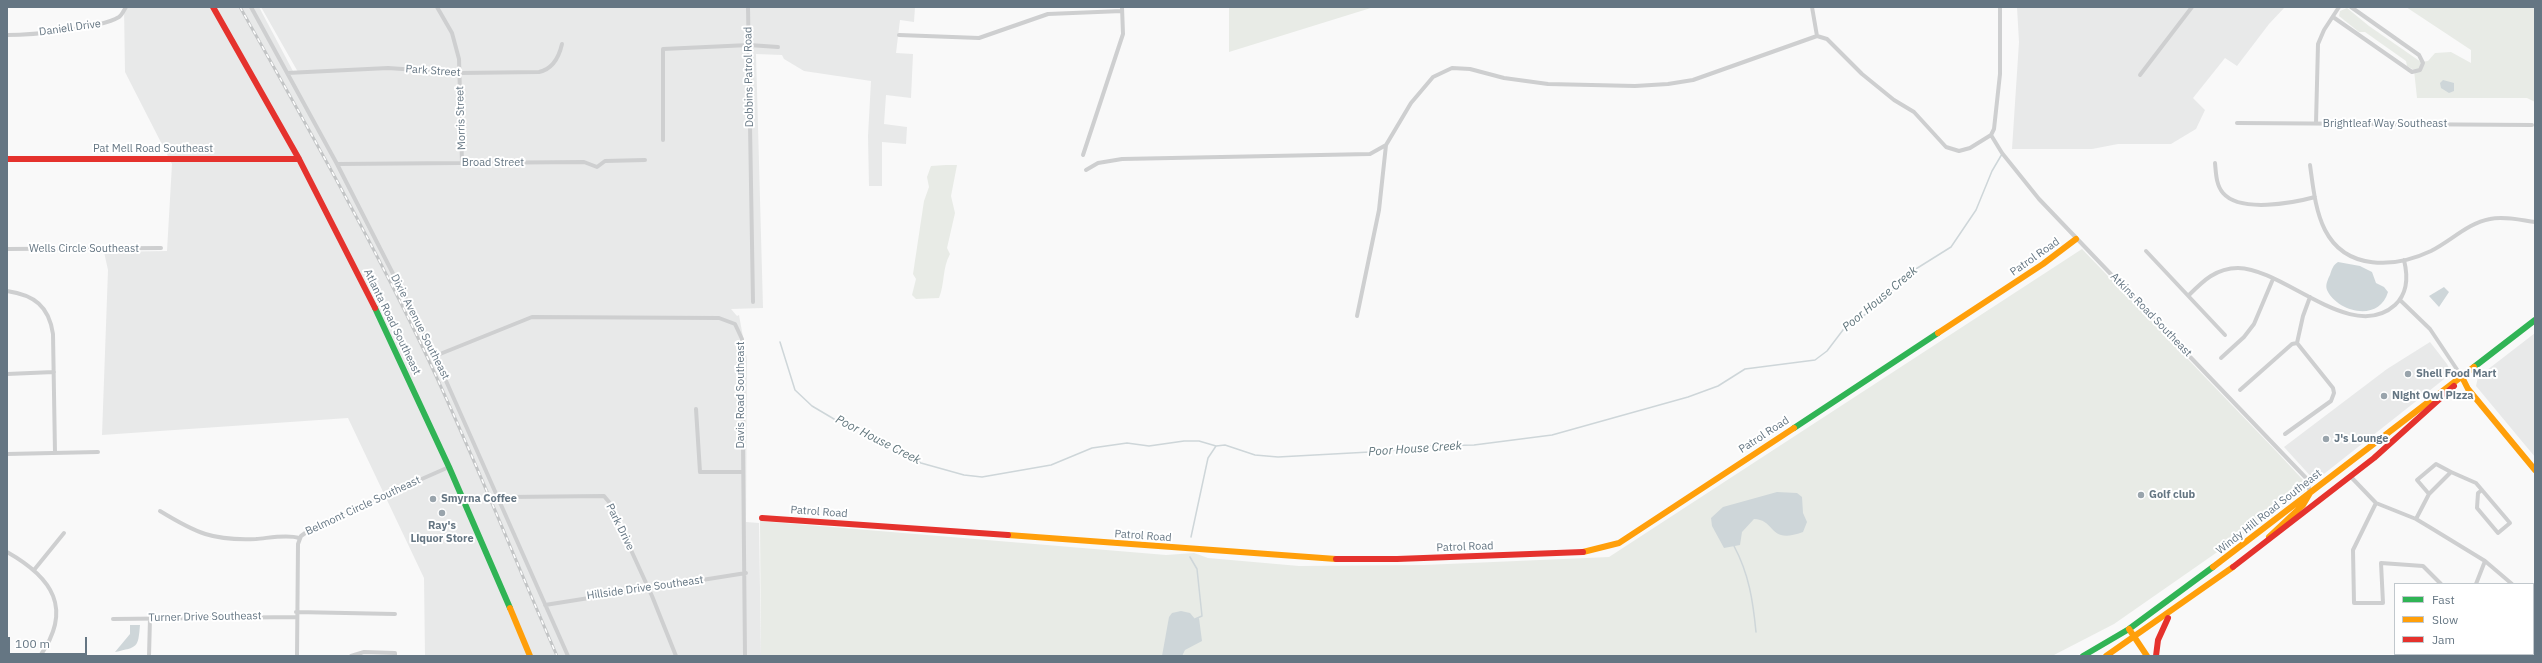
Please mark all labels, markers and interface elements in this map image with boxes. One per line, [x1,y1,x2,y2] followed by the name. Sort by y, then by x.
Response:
[38,17,102,39] street label: Daniell Drive
[742,27,756,127] street label: Dobbins Patrol Road
[405,62,461,80] street label: Park Street
[453,86,469,150] street label: Morris Street
[2323,117,2447,131] street label: Brightleaf Way Southeast
[93,142,213,156] street label: Pat Mell Road Southeast
[462,156,524,170] street label: Broad Street
[2008,235,2062,279] street label: Patrol Road
[29,242,139,256] street label: Wells Circle Southeast
[1840,263,1920,335] water label: Poor House Creek
[361,267,423,377] street label: Atlanta Road Southeast
[2108,270,2194,360] street label: Atkins Road Southeast
[388,272,452,382] street label: Dixie Avenue Southeast
[734,341,748,449] street label: Davis Road Southeast
[2416,367,2497,381] place label: Shell Food Mart
[2403,369,2413,379] marker: Shell Food Mart
[2392,389,2474,403] place label: Night Owl Pizza
[2379,391,2389,401] marker: Night Owl Pizza
[833,412,923,468] water label: Poor House Creek
[1736,414,1792,456] street label: Patrol Road
[2334,432,2388,446] place label: J's Lounge
[2321,434,2331,444] marker: J's Lounge
[1368,439,1462,459] water label: Poor House Creek
[2214,467,2324,557] street label: Windy Hill Road Southeast
[303,474,423,538] street label: Belmont Circle Southeast
[2149,488,2195,502] place label: Golf club
[2136,490,2146,500] marker: Golf club
[441,492,517,506] place label: Smyrna Coffee
[428,494,438,504] marker: Smyrna Coffee
[603,501,637,553] street label: Park Drive
[790,503,848,521] street label: Patrol Road
[437,508,447,518] marker: Ray's Liquor Store
[410,519,474,545] place label: Ray's Liquor Store
[1114,527,1172,545] street label: Patrol Road
[1436,539,1494,555] street label: Patrol Road
[586,573,704,603] street label: Hillside Drive Southeast
[2394,583,2534,655] legend
[2432,592,2455,607] text: Fast
[148,609,262,625] street label: Turner Drive Southeast
[2432,612,2458,627] text: Slow
[10,629,89,655] scale bar
[2432,632,2455,647] text: Jam
[15,636,50,651] text: 100 m

